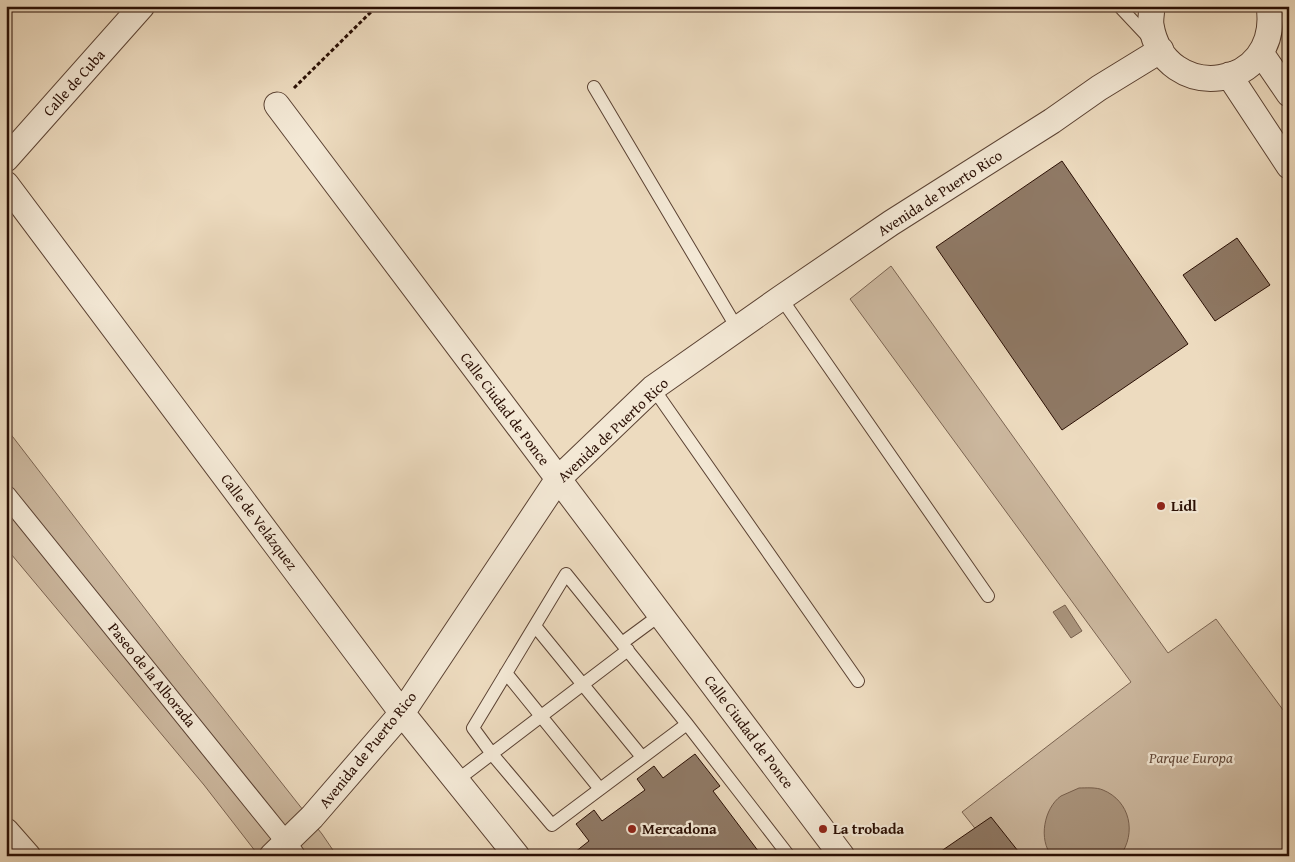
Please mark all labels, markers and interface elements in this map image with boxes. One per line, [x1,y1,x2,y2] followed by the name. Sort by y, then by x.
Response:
[38,45,109,121] street label: Calle de Cuba
[873,144,1006,241] street label: Avenida de Puerto Rico
[456,348,555,470] street label: Calle Ciudad de Ponce
[553,372,673,487] street label: Avenida de Puerto Rico
[216,469,303,575] street label: Calle de Velázquez
[1171,495,1197,516] place label: Lidl
[1155,500,1167,512] marker: Lidl
[104,618,201,731] street label: Paseo de la Alborada
[700,671,799,793] street label: Calle Ciudad de Ponce
[314,687,422,813] street label: Avenida de Puerto Rico
[1148,747,1233,768] park label: Parque Europa
[642,818,717,839] place label: Mercadona
[833,818,905,839] place label: La trobada
[626,823,638,835] marker: Mercadona
[817,823,829,835] marker: La trobada

